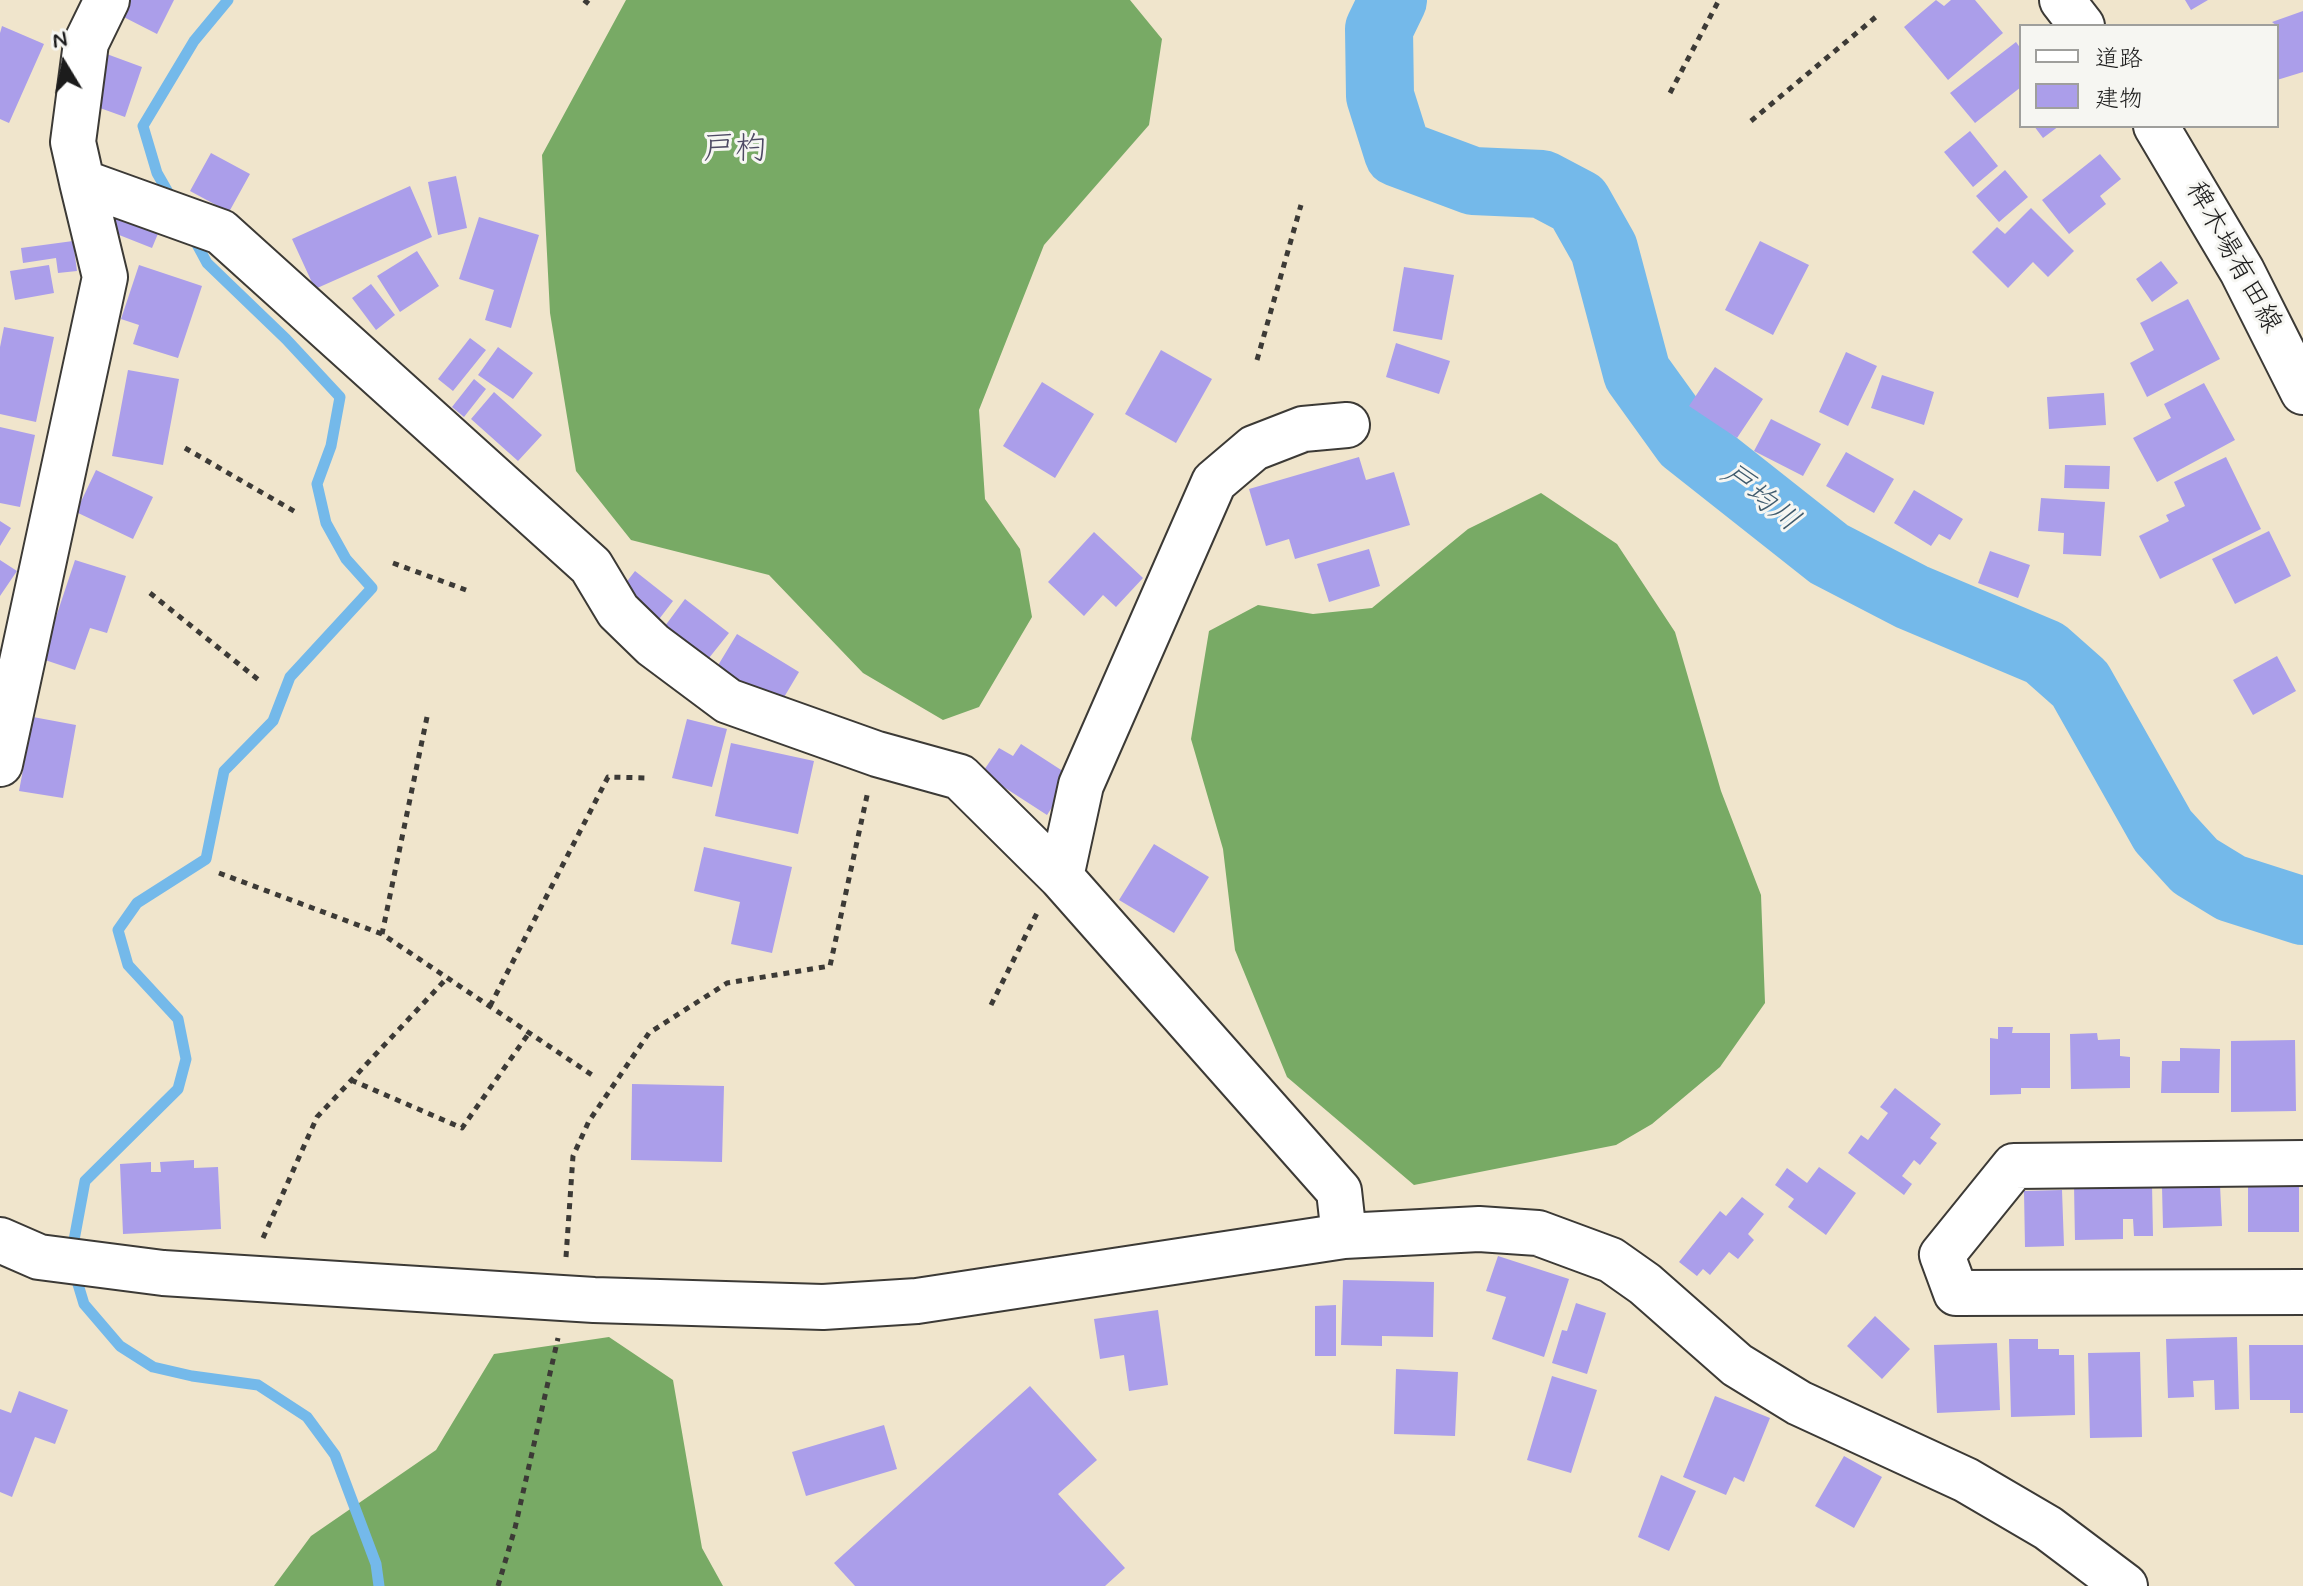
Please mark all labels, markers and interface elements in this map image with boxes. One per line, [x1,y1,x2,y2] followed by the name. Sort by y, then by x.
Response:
[24,24,104,104] north arrow
[2019,24,2279,128] legend
[50,25,69,55] text: N
[2095,44,2143,75] text: 道路
[2095,84,2143,115] text: 建物
[703,132,767,170] district label: 戸杓
[2177,176,2287,340] street label: 稗木場有田線
[1712,457,1806,541] water label: 戸均川

